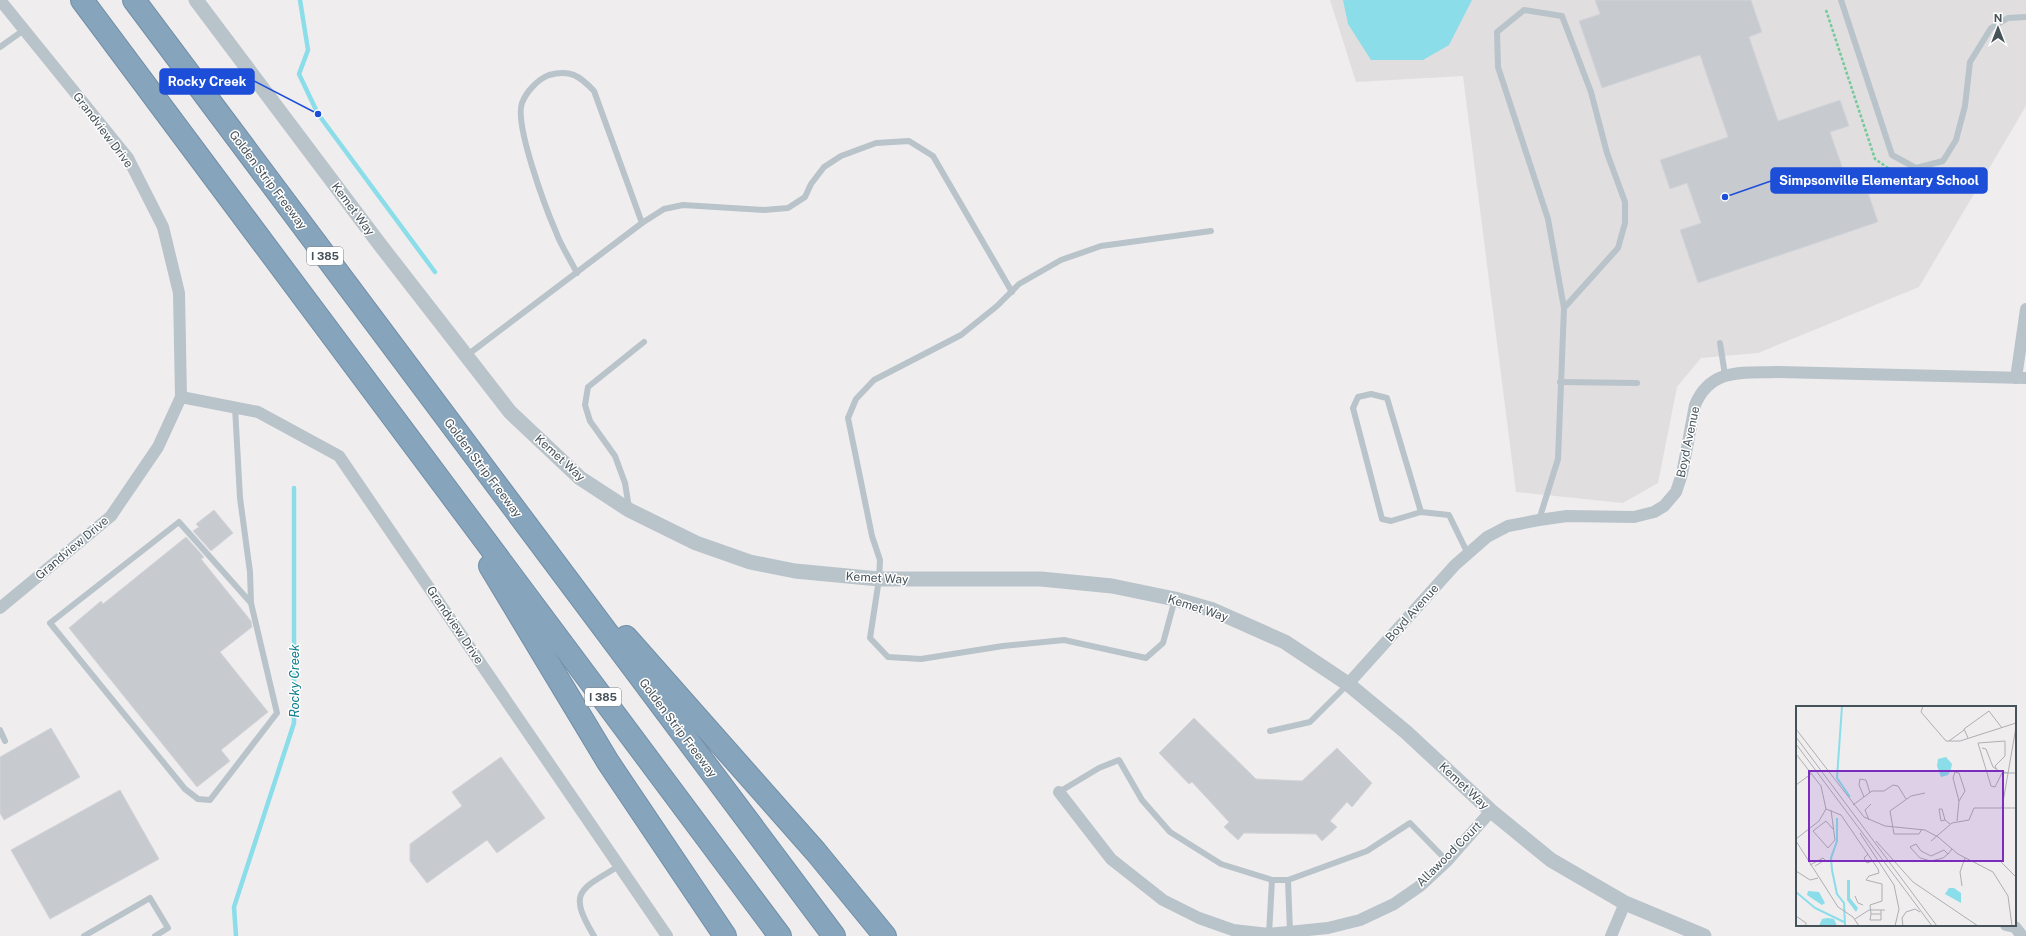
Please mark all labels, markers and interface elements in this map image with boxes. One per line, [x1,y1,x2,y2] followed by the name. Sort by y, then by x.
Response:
[1978,8,2018,48] north arrow
[1994,12,2002,24] text: N
[160,69,254,94] callout: Rocky Creek
[168,74,247,89] text: Rocky Creek
[70,90,136,171] street label: Grandview Drive
[226,128,310,233] street label: Golden Strip Freeway
[1771,168,1987,193] callout: Simpsonville Elementary School
[1779,173,1979,188] text: Simpsonville Elementary School
[329,180,378,239] street label: Kemet Way
[307,247,343,265] road number: I 385
[1674,405,1702,479] street label: Boyd Avenue
[441,416,525,521] street label: Golden Strip Freeway
[532,432,588,485] street label: Kemet Way
[33,513,111,583] street label: Grandview Drive
[845,569,909,587] street label: Kemet Way
[1383,581,1442,645] street label: Boyd Avenue
[424,583,486,667] street label: Grandview Drive
[1166,592,1230,625] street label: Kemet Way
[287,644,302,718] water label: Rocky Creek
[636,676,720,781] street label: Golden Strip Freeway
[585,688,621,706] road number: I 385
[1796,706,2016,926] inset map
[1436,760,1492,813] street label: Kemet Way
[1414,818,1485,889] street label: Allawood Court

